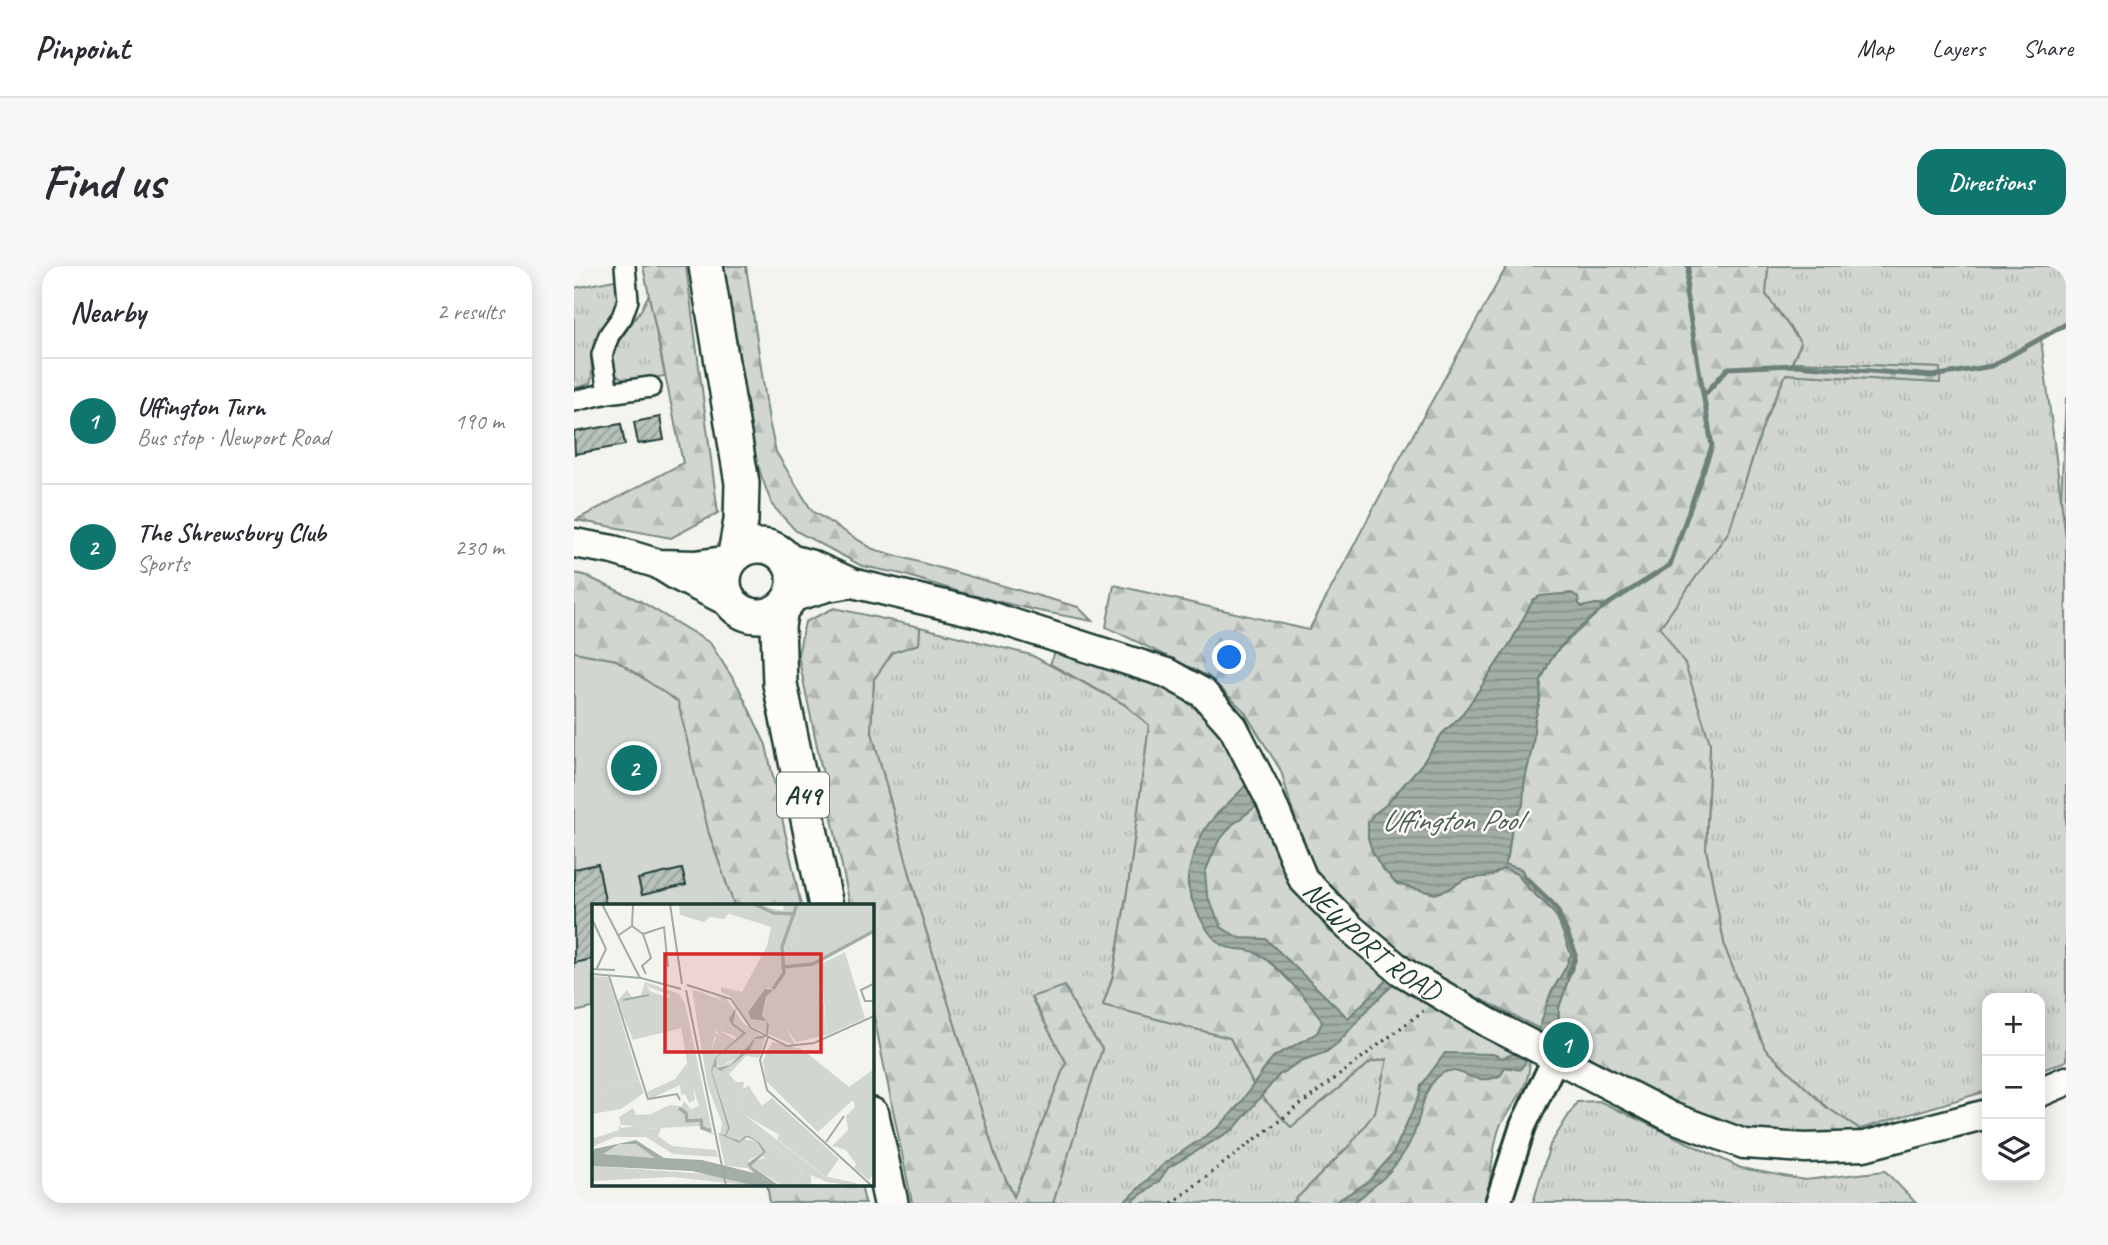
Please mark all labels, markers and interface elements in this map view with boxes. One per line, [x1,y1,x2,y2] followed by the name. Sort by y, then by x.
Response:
[35,27,129,69] text: Pinpoint
[1857,33,1894,63] text: Map
[1932,33,1985,63] text: Layers
[2023,33,2073,63] text: Share
[1917,149,2066,215] button: Directions
[42,151,164,213] text: Find us
[70,293,146,331] text: Nearby
[437,297,504,326] text: 2 results
[137,390,265,423] text: Uffington Turn
[88,407,98,436] text: 1
[455,407,504,436] text: 190 m
[137,423,330,452] text: Bus stop · Newport Road
[137,516,326,549] text: The Shrewsbury Club
[88,533,98,562] text: 2
[455,533,504,562] text: 230 m
[137,549,189,578] text: Sports
[1212,640,1246,674] your location
[611,742,657,794] pin: 2
[777,772,829,818] road number: A49
[1382,801,1530,839] water label: Uffington Pool
[1296,873,1450,1010] street label: NEWPORT ROAD
[592,904,873,1186] inset map
[1982,993,2045,1182] map controls
[1982,993,2045,1056] button: +
[1543,1019,1589,1071] pin: 1
[1982,1056,2045,1119] button: −
[1982,1119,2045,1182] button: layers

